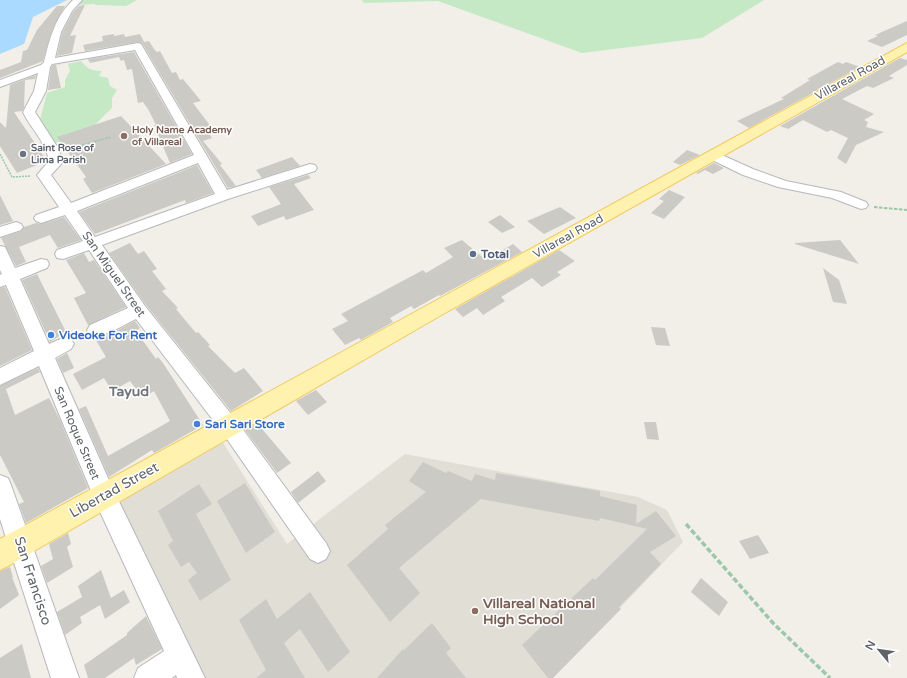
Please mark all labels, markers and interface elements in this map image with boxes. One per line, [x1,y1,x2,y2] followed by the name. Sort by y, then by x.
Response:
[812,53,888,103] street label: Villareal Road
[132,124,232,148] place label: Holy Name Academy of Villareal
[119,131,129,141] marker: Holy Name Academy of Villareal
[31,142,94,166] place label: Saint Rose of Lima Parish
[18,149,28,159] marker: Saint Rose of Lima Parish
[530,211,606,261] street label: Villareal Road
[79,229,149,320] street label: San Miguel Street
[480,247,509,261] place label: Total
[468,249,478,259] marker: Total
[59,328,158,342] place label: Videoke For Rent
[46,330,56,340] marker: Videoke For Rent
[108,383,149,400] district label: Tayud
[51,384,103,482] street label: San Roque Street
[205,417,285,431] place label: Sari Sari Store
[192,419,202,429] marker: Sari Sari Store
[66,458,162,522] street label: Libertad Street
[11,535,55,627] street label: San Francisco
[483,595,595,628] place label: Villareal National High School
[470,606,480,616] marker: Villareal National High School
[859,630,899,670] north arrow
[863,638,879,652] text: N

